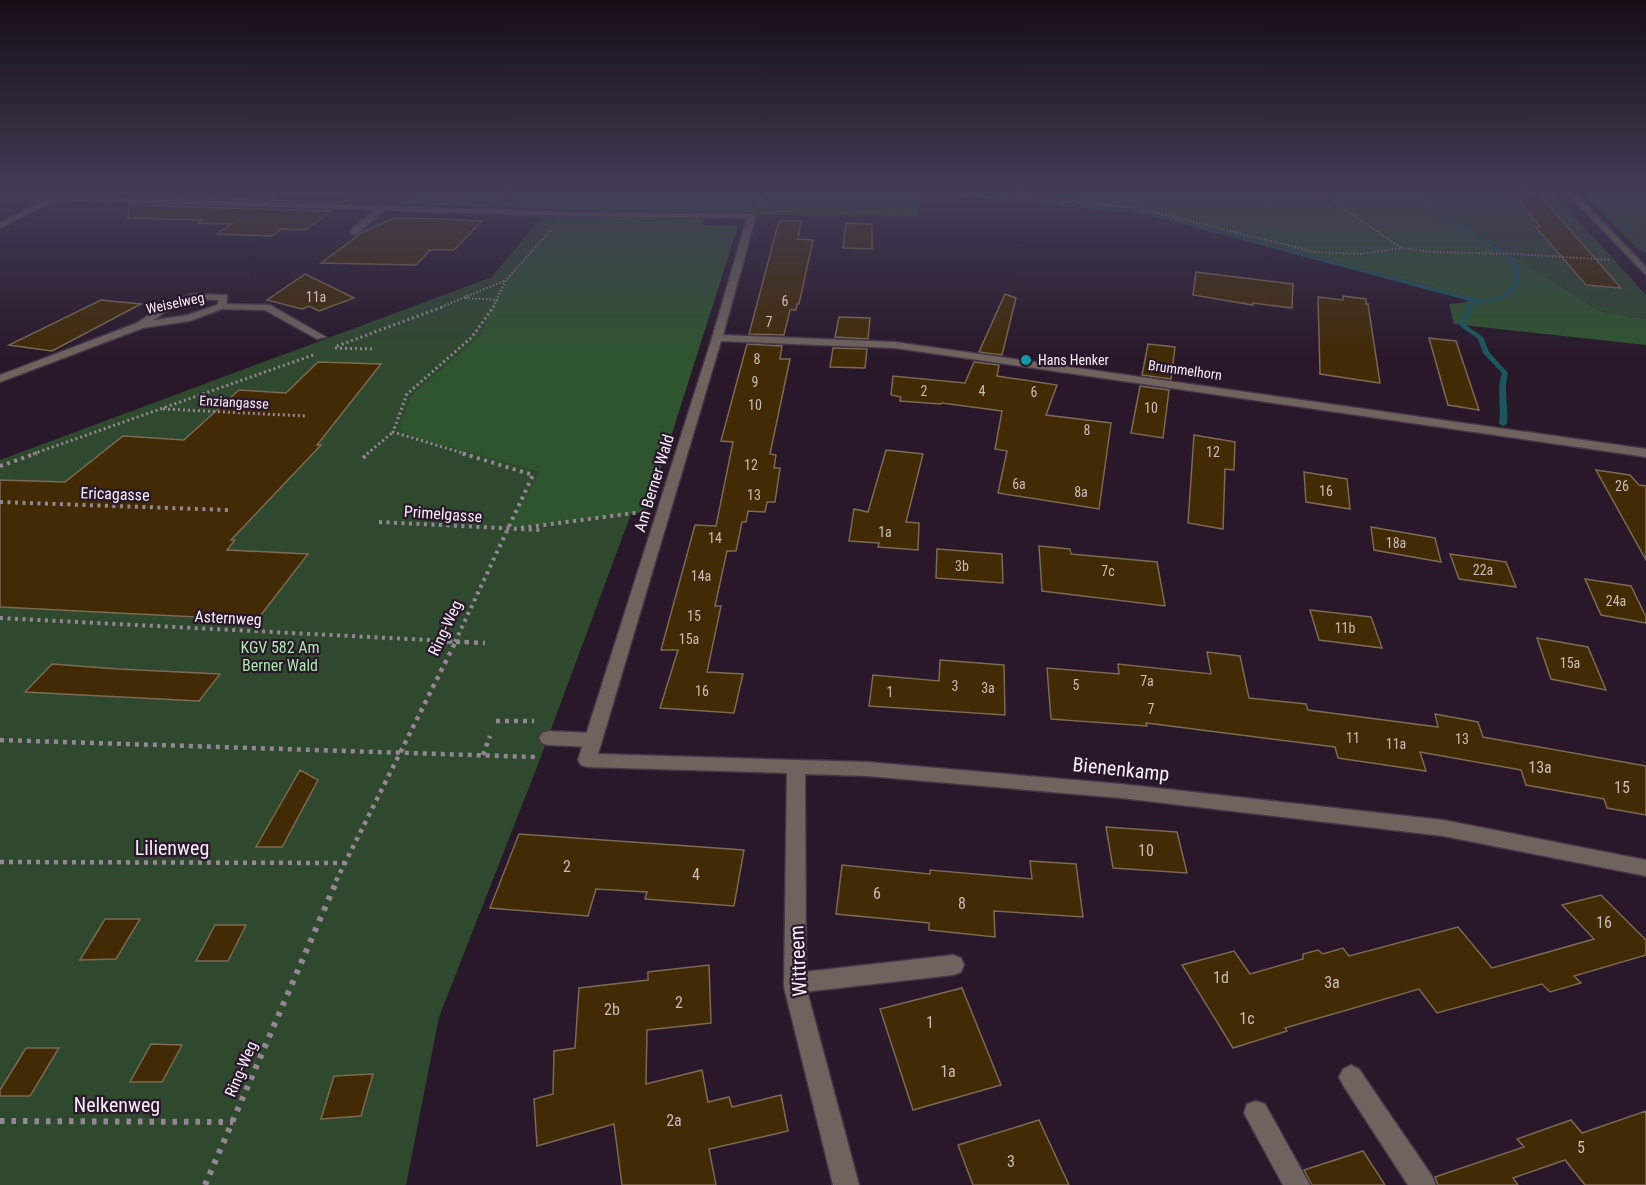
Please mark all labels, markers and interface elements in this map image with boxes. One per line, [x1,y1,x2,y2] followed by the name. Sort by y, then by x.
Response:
[145,289,205,317] street label: Weiselweg
[306,289,326,305] house number: 11a
[782,293,789,309] house number: 6
[766,314,773,330] house number: 7
[754,351,761,367] house number: 8
[1038,352,1109,368] place label: Hans Henker
[1019,353,1033,367] marker: Hans Henker
[1147,357,1223,383] street label: Brummelhorn
[752,374,758,390] house number: 9
[921,383,928,399] house number: 2
[979,383,986,399] house number: 4
[1031,384,1038,400] house number: 6
[199,392,270,412] street label: Enziangasse
[748,397,762,413] house number: 10
[1144,400,1158,416] house number: 10
[1084,422,1091,438] house number: 8
[630,432,678,534] street label: Am Berner Wald
[1206,444,1220,460] house number: 12
[744,457,758,473] house number: 12
[1012,476,1026,492] house number: 6a
[1615,478,1629,494] house number: 26
[80,483,150,505] street label: Ericagasse
[1319,483,1333,499] house number: 16
[1074,484,1088,500] house number: 8a
[747,487,761,503] house number: 13
[403,502,483,526] street label: Primelgasse
[878,524,892,540] house number: 1a
[708,530,722,546] house number: 14
[1386,535,1406,551] house number: 18a
[955,558,969,574] house number: 3b
[1473,562,1493,578] house number: 22a
[1101,563,1115,579] house number: 7c
[691,568,711,584] house number: 14a
[1606,593,1626,609] house number: 24a
[424,597,466,659] street label: Ring-Weg
[194,607,262,629] street label: Asternweg
[687,608,701,624] house number: 15
[1335,620,1355,636] house number: 11b
[679,631,699,647] house number: 15a
[240,638,320,675] park label: KGV 582 Am Berner Wald
[1560,655,1580,671] house number: 15a
[1140,673,1154,689] house number: 7a
[1073,677,1080,693] house number: 5
[952,678,958,694] house number: 3
[981,680,995,696] house number: 3a
[695,683,709,699] house number: 16
[887,684,893,700] house number: 1
[1148,701,1155,717] house number: 7
[1346,730,1360,746] house number: 11
[1455,731,1469,747] house number: 13
[1386,736,1406,752] house number: 11a
[1071,752,1171,786] street label: Bienenkamp
[1528,758,1552,777] house number: 13a
[1614,778,1630,797] house number: 15
[135,836,209,860] street label: Lilienweg
[1138,841,1154,860] house number: 10
[563,857,571,876] house number: 2
[692,865,700,884] house number: 4
[873,884,881,903] house number: 6
[958,894,966,913] house number: 8
[1596,913,1612,932] house number: 16
[784,925,812,997] street label: Wittreem
[1213,968,1229,987] house number: 1d
[1324,973,1340,992] house number: 3a
[675,993,683,1012] house number: 2
[604,1000,620,1019] house number: 2b
[1239,1009,1255,1028] house number: 1c
[926,1013,934,1032] house number: 1
[221,1038,261,1100] street label: Ring-Weg
[940,1062,956,1081] house number: 1a
[74,1093,160,1117] street label: Nelkenweg
[666,1111,682,1130] house number: 2a
[1577,1138,1585,1157] house number: 5
[1007,1152,1015,1171] house number: 3

